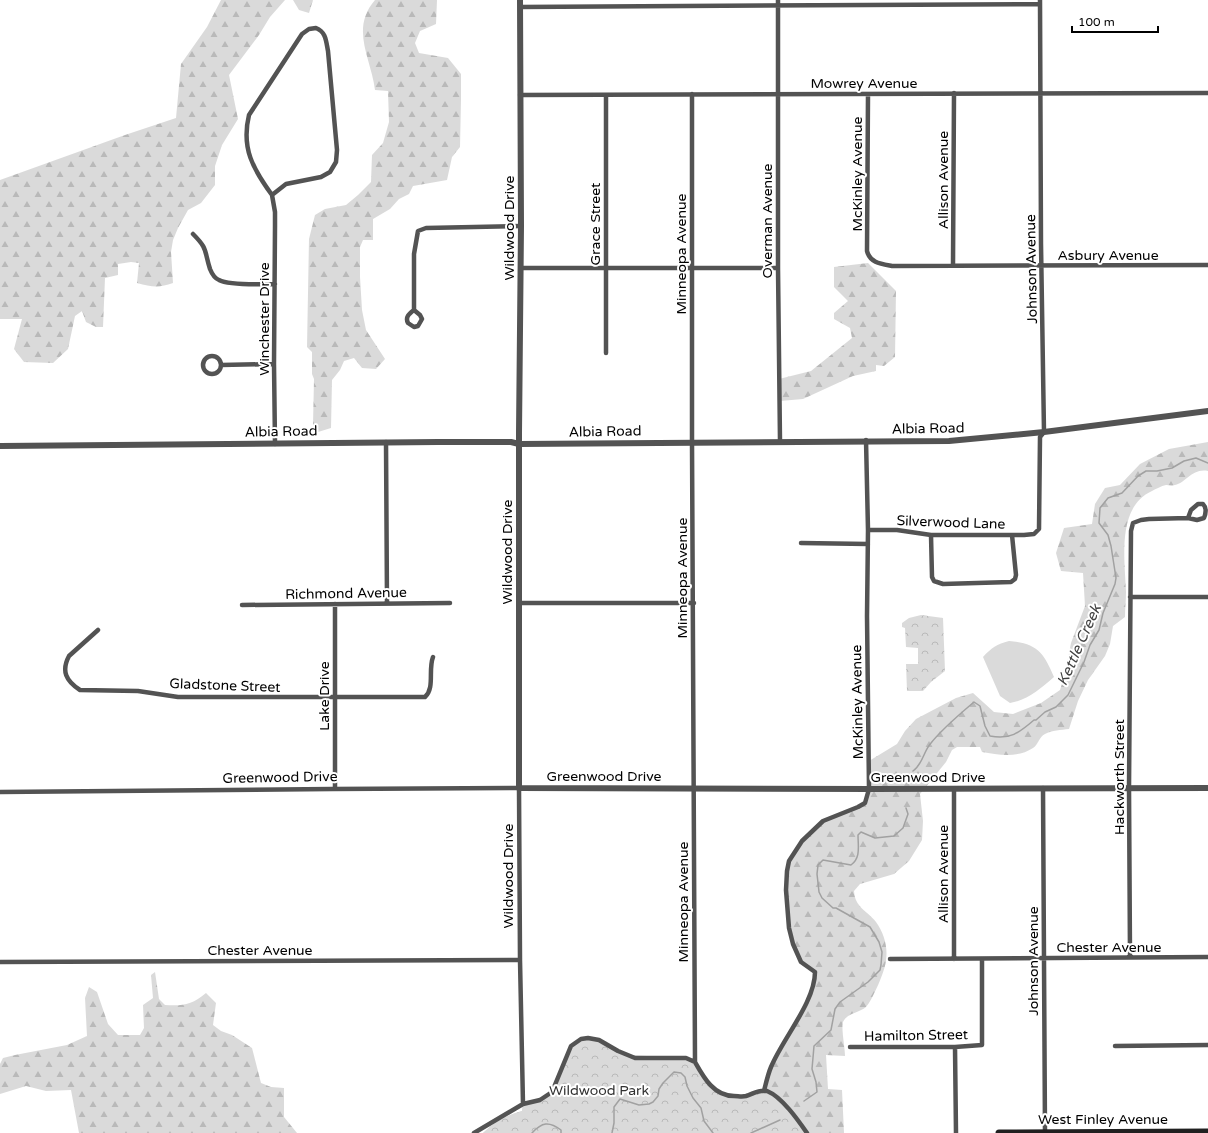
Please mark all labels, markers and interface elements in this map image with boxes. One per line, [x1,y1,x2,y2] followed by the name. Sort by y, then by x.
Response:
[1072,8,1158,34] scale bar
[1078,15,1115,29] text: 100 m
[810,75,918,92] street label: Mowrey Avenue
[849,117,866,231] street label: McKinley Avenue
[935,131,952,229] street label: Allison Avenue
[759,163,776,278] street label: Overman Avenue
[501,176,518,280] street label: Wildwood Drive
[587,182,604,265] street label: Grace Street
[673,194,690,314] street label: Minneopa Avenue
[1022,214,1041,324] street label: Johnson Avenue
[1057,247,1159,264] street label: Asbury Avenue
[256,262,273,376] street label: Winchester Drive
[891,419,965,438] street label: Albia Road
[244,422,318,441] street label: Albia Road
[568,422,642,441] street label: Albia Road
[499,500,516,604] street label: Wildwood Drive
[896,512,1006,533] street label: Silverwood Lane
[674,518,691,638] street label: Minneopa Avenue
[285,584,407,603] street label: Richmond Avenue
[1053,600,1106,688] water label: Kettle Creek
[848,644,867,760] street label: McKinley Avenue
[316,661,333,731] street label: Lake Drive
[169,675,282,696] street label: Gladstone Street
[1111,718,1128,835] street label: Hackworth Street
[222,768,338,787] street label: Greenwood Drive
[547,768,662,785] street label: Greenwood Drive
[871,769,986,786] street label: Greenwood Drive
[500,824,517,928] street label: Wildwood Drive
[935,825,952,923] street label: Allison Avenue
[675,842,692,962] street label: Minneopa Avenue
[1025,906,1042,1016] street label: Johnson Avenue
[1056,939,1162,956] street label: Chester Avenue
[207,942,313,959] street label: Chester Avenue
[864,1026,969,1045] street label: Hamilton Street
[549,1082,649,1099] park label: Wildwood Park
[1038,1111,1168,1128] street label: West Finley Avenue

